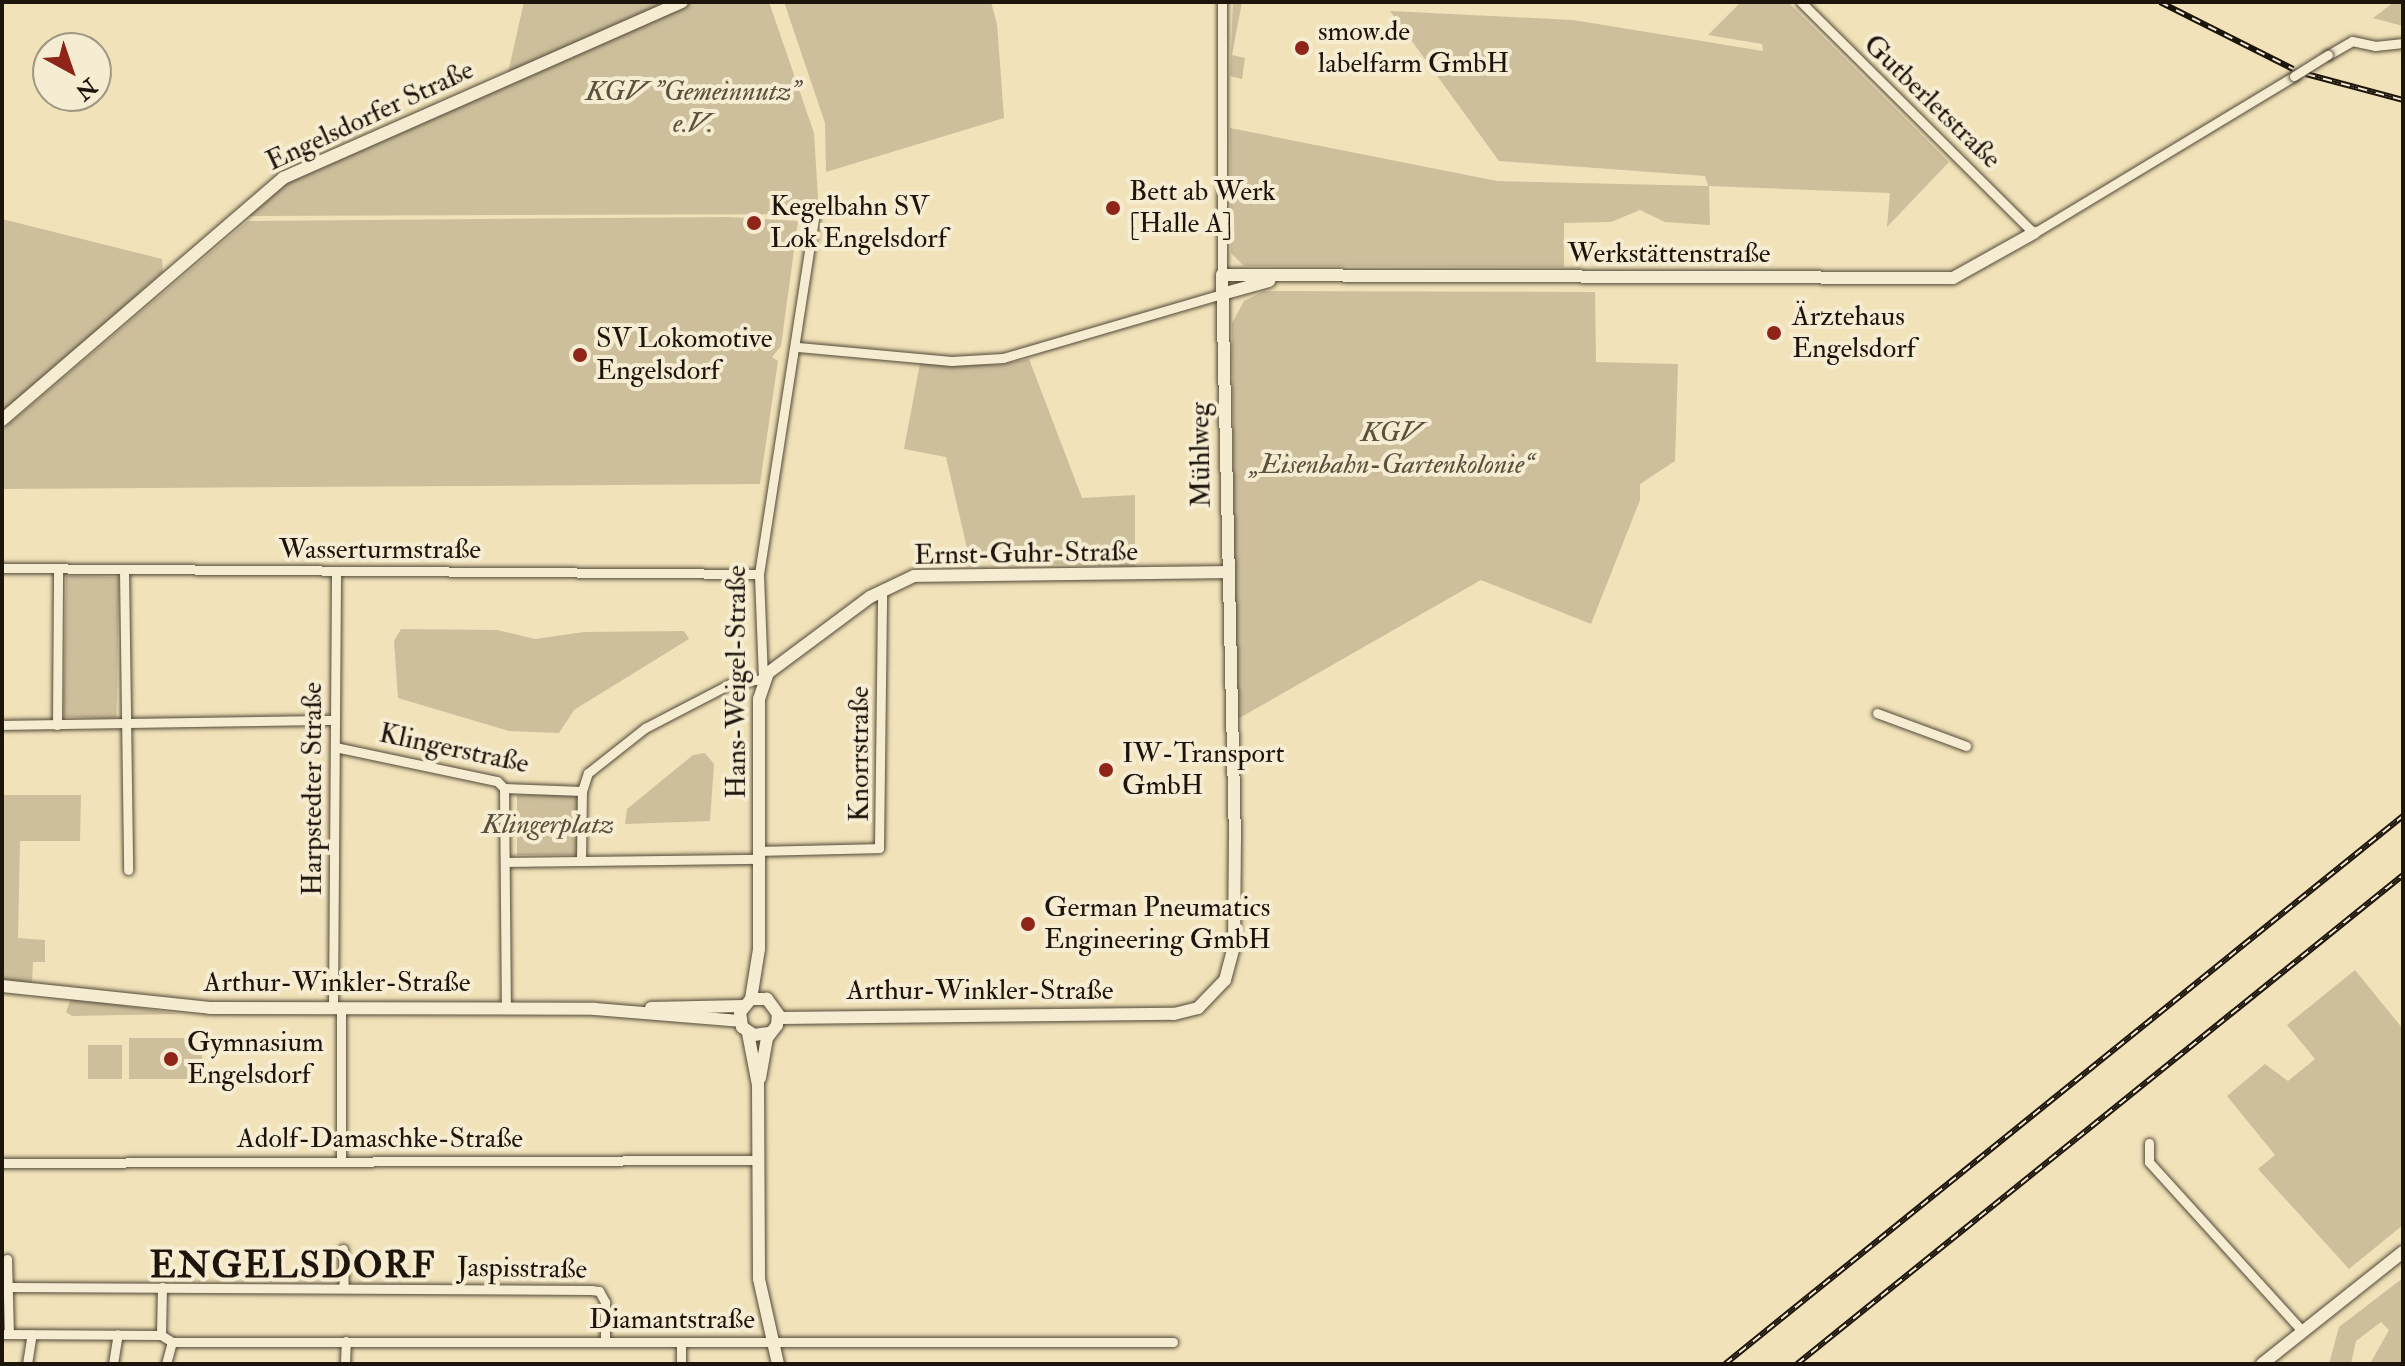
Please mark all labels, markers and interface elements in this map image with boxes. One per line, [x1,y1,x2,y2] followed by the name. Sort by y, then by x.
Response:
[1318,15,1509,81] place label: smow.de labelfarm GmbH
[1856,28,2008,176] street label: Gutberletstraße
[32,32,112,112] north arrow
[1293,39,1311,57] marker: smow.de labelfarm GmbH
[261,53,479,179] street label: Engelsdorfer Straße
[70,72,103,106] text: N
[585,75,801,141] park label: KGV "Gemeinnutz" e.V.
[1129,175,1276,241] place label: Bett ab Werk [Halle A]
[770,190,947,256] place label: Kegelbahn SV Lok Engelsdorf
[1104,199,1122,217] marker: Bett ab Werk [Halle A]
[745,214,763,232] marker: Kegelbahn SV Lok Engelsdorf
[1567,237,1771,271] street label: Werkstättenstraße
[1792,300,1916,366] place label: Ärztehaus Engelsdorf
[596,322,772,388] place label: SV Lokomotive Engelsdorf
[1763,322,1785,344] marker: Ärztehaus Engelsdorf
[571,346,589,364] marker: SV Lokomotive Engelsdorf
[1183,402,1219,508] street label: Mühlweg
[1250,416,1534,482] park label: KGV „Eisenbahn-Gartenkolonie“
[279,533,481,567] street label: Wasserturmstraße
[914,535,1138,573] street label: Ernst-Guhr-Straße
[720,565,754,799] street label: Hans-Weigel-Straße
[296,682,330,896] street label: Harpstedter Straße
[843,686,877,822] street label: Knorrstraße
[376,717,532,781] street label: Klingerstraße
[1122,737,1285,803] place label: IW-Transport GmbH
[1097,761,1115,779] marker: IW-Transport GmbH
[482,808,614,842] park label: Klingerplatz
[1044,891,1271,957] place label: German Pneumatics Engineering GmbH
[1019,915,1037,933] marker: German Pneumatics Engineering GmbH
[204,966,470,1000] street label: Arthur-Winkler-Straße
[847,974,1113,1008] street label: Arthur-Winkler-Straße
[187,1026,324,1092] place label: Gymnasium Engelsdorf
[162,1050,180,1068] marker: Gymnasium Engelsdorf
[237,1122,523,1156] street label: Adolf-Damaschke-Straße
[150,1244,436,1288] district label: ENGELSDORF
[457,1251,587,1287] street label: Jaspisstraße
[589,1303,755,1337] street label: Diamantstraße

